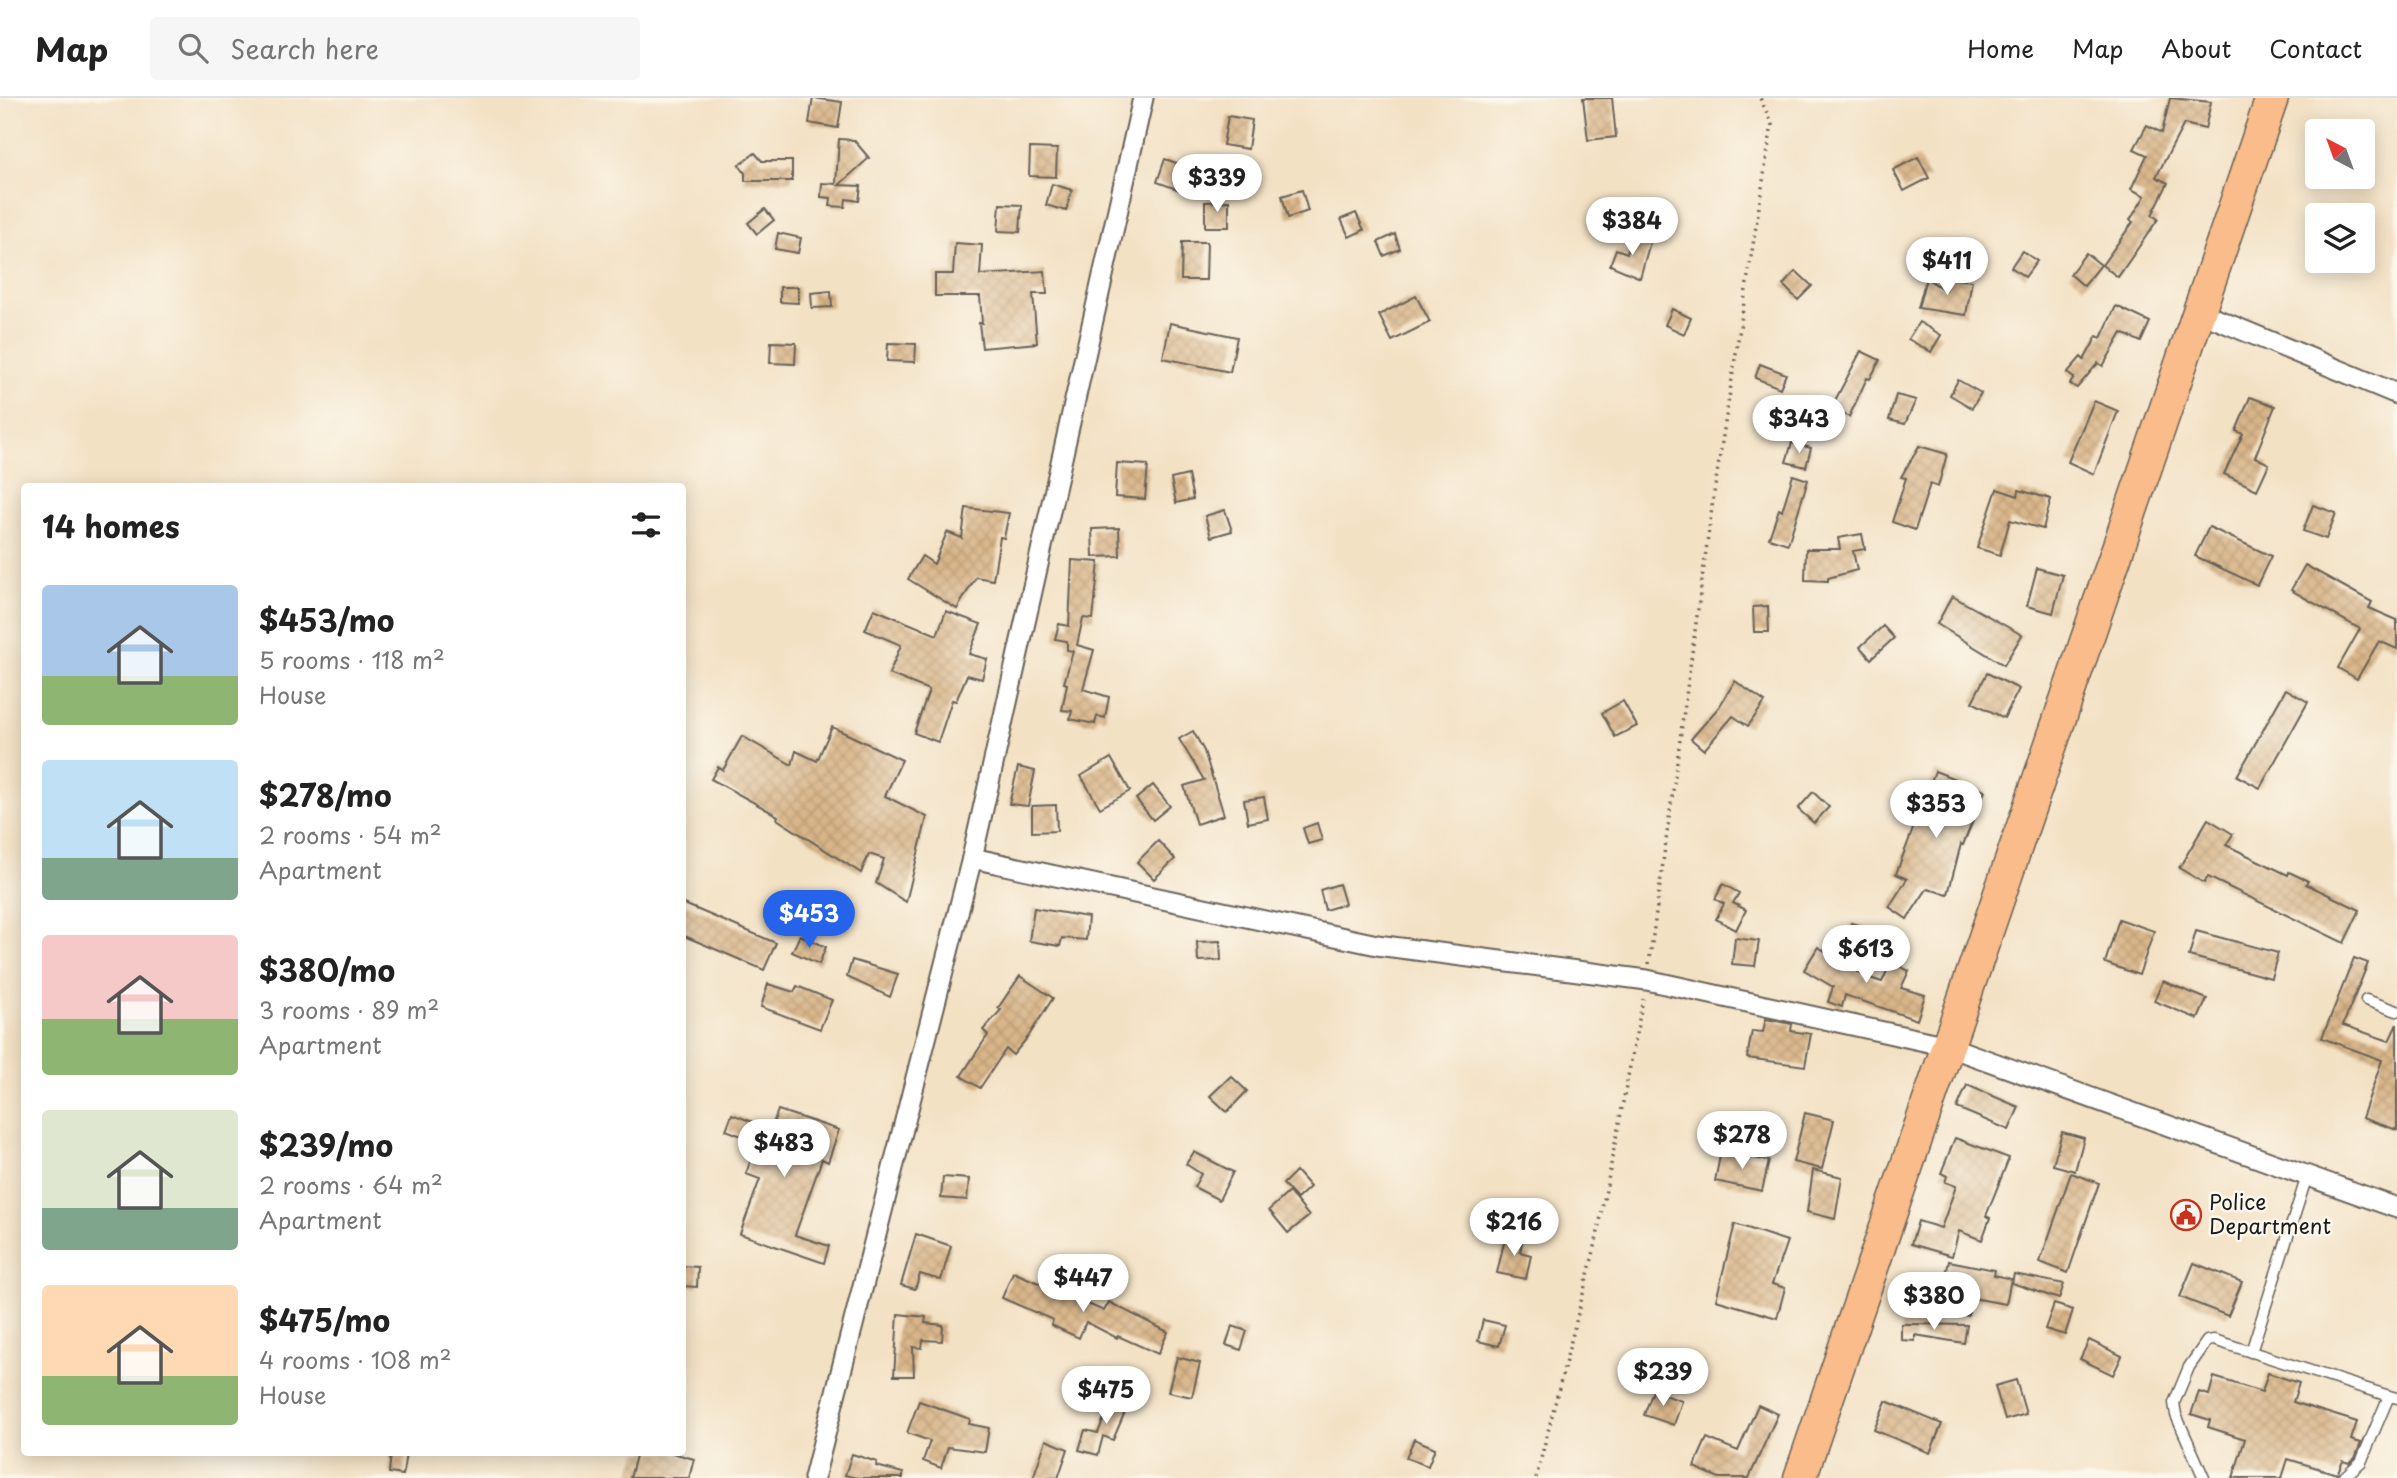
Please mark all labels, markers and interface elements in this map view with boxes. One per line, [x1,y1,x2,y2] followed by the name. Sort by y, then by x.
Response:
[150,17,640,80] search box
[35,23,108,73] text: Map
[174,29,212,67] icon: search
[230,29,379,68] text: Search here
[1967,30,2034,66] text: Home
[2072,30,2123,66] text: Map
[2161,30,2231,66] text: About
[2269,30,2362,66] text: Contact
[2305,119,2375,189] north arrow
[2305,119,2375,273] map controls
[1176,155,1258,214] pin: $339
[1188,159,1246,194] text: $339
[1591,198,1673,257] pin: $384
[1602,202,1662,237] text: $384
[2305,203,2375,273] button: layers
[1906,238,1988,297] pin: $411
[1922,242,1972,277] text: $411
[1758,396,1840,455] pin: $343
[1769,400,1829,435] text: $343
[42,503,180,548] text: 14 homes
[627,506,665,544] icon: filters
[259,597,394,642] text: $453/mo
[98,613,182,697] icon: home
[259,642,445,677] text: 5 rooms · 118 m²
[259,677,326,712] text: House
[259,772,392,817] text: $278/mo
[1895,780,1977,840] pin: $353
[1906,785,1966,820] text: $353
[98,788,182,872] icon: home
[259,817,442,852] text: 2 rooms · 54 m²
[259,852,382,887] text: Apartment
[768,890,850,950] pin: $453
[779,895,839,930] text: $453
[1825,926,1907,985] pin: $613
[1838,930,1894,965] text: $613
[259,947,395,992] text: $380/mo
[98,963,182,1047] icon: home
[259,992,439,1027] text: 3 rooms · 89 m²
[259,1027,382,1062] text: Apartment
[1701,1112,1783,1171] pin: $278
[1713,1116,1771,1151] text: $278
[743,1119,825,1179] pin: $483
[259,1122,393,1167] text: $239/mo
[754,1124,814,1159] text: $483
[98,1138,182,1222] icon: home
[259,1167,443,1202] text: 2 rooms · 64 m²
[2209,1185,2331,1241] place label: Police Department
[1473,1198,1555,1258] pin: $216
[2169,1198,2203,1232] public building icon: Police Department
[259,1202,382,1237] text: Apartment
[1486,1203,1542,1238] text: $216
[1042,1254,1124,1314] pin: $447
[1054,1259,1112,1294] text: $447
[1893,1272,1975,1332] pin: $380
[1903,1277,1965,1312] text: $380
[259,1297,390,1342] text: $475/mo
[98,1313,182,1397] icon: home
[259,1342,452,1377] text: 4 rooms · 108 m²
[1622,1348,1704,1408] pin: $239
[1633,1353,1693,1388] text: $239
[1065,1366,1147,1426] pin: $475
[1078,1371,1134,1406] text: $475
[259,1377,326,1412] text: House

